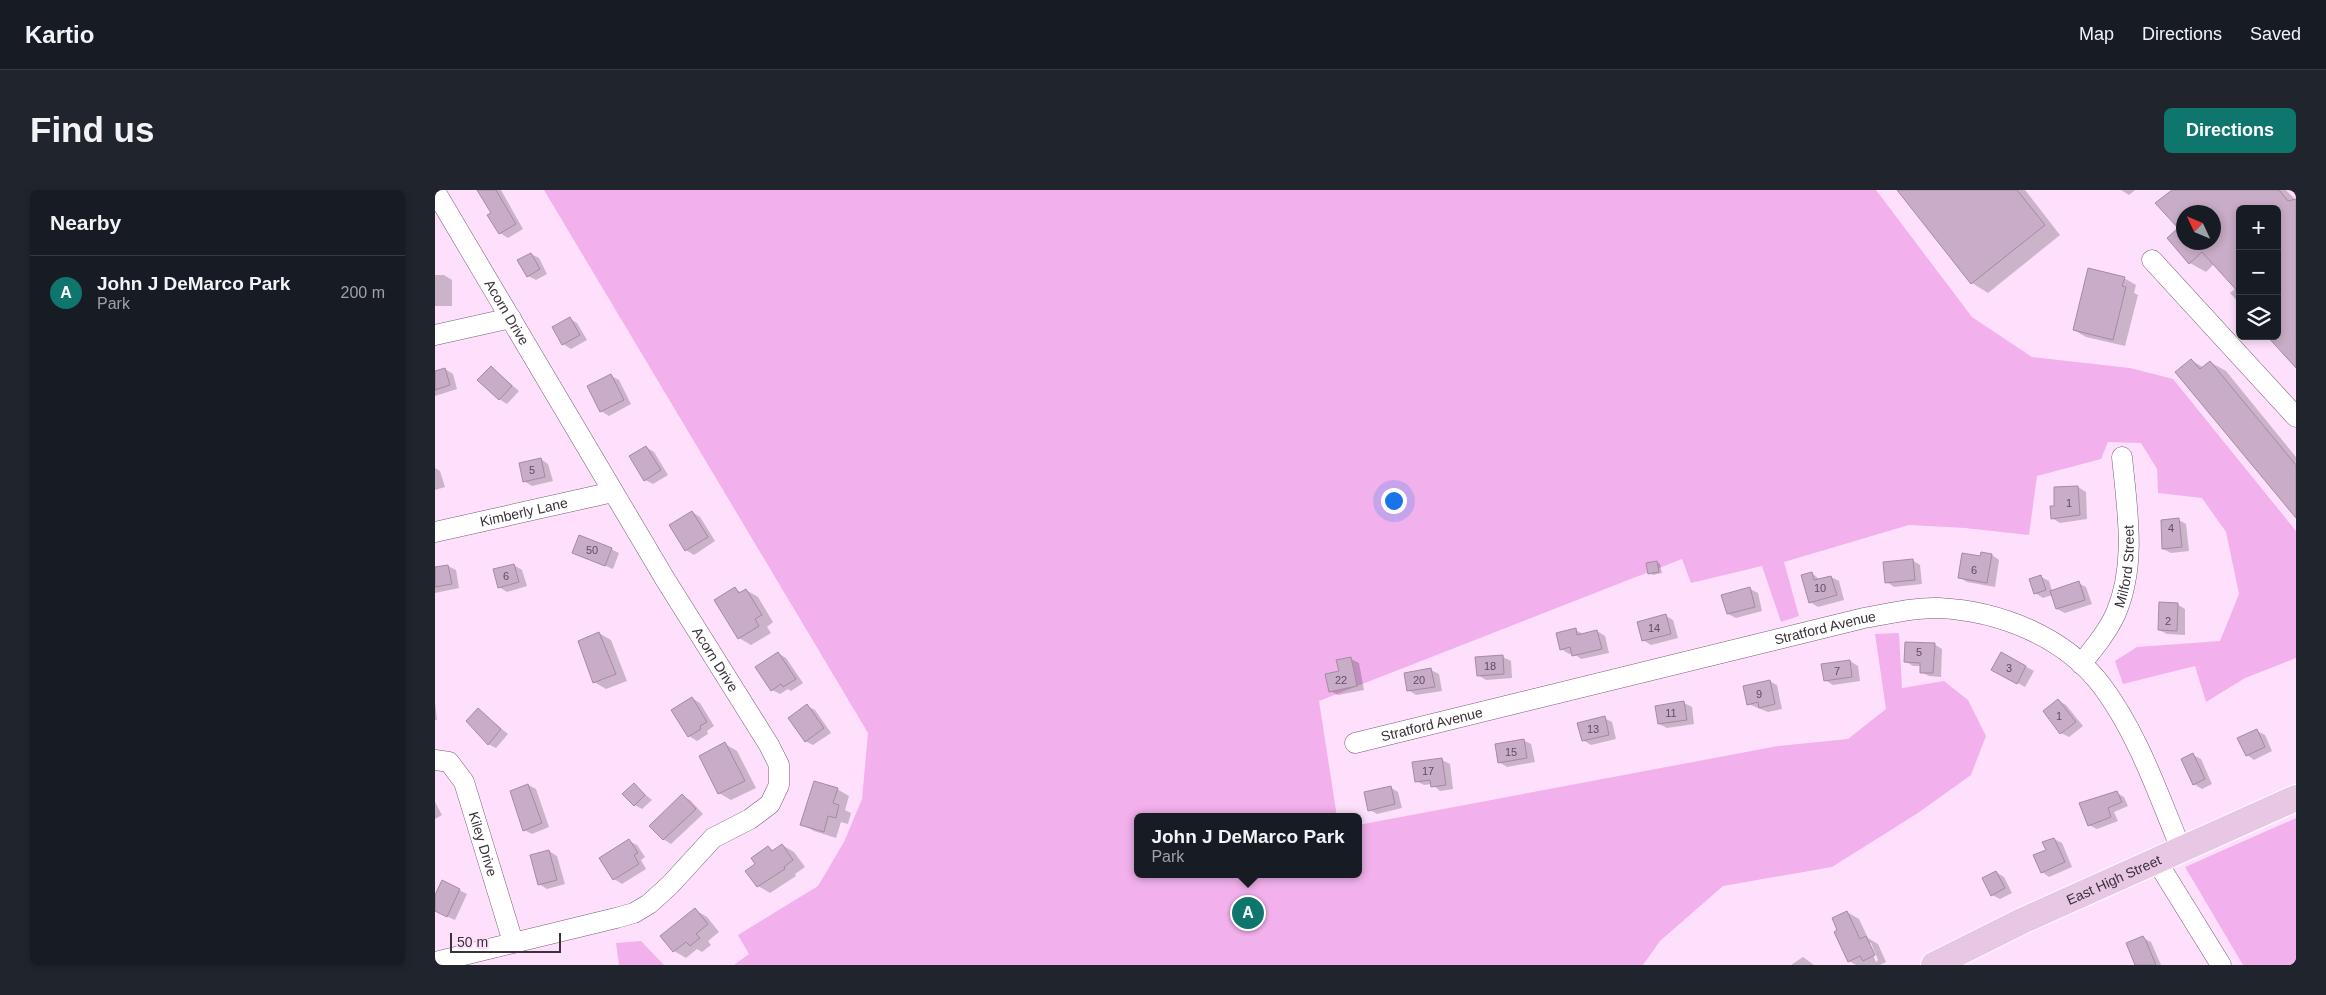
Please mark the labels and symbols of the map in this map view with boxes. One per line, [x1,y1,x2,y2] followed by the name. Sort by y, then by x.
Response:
[2176,205,2221,250] north arrow
[481,277,533,348] street label: Acorn Drive
[529,464,535,476] house number: 5
[1381,488,1407,514] your location
[478,494,569,530] street label: Kimberly Lane
[2066,497,2072,509] house number: 1
[2168,522,2174,534] house number: 4
[2111,524,2137,610] street label: Milford Street
[586,544,598,556] house number: 50
[1971,564,1977,576] house number: 6
[503,570,509,582] house number: 6
[1814,582,1826,594] house number: 10
[1773,608,1877,648] street label: Stratford Avenue
[2165,615,2171,627] house number: 2
[1648,622,1660,634] house number: 14
[689,624,742,695] street label: Acorn Drive
[1916,646,1922,658] house number: 5
[1484,660,1496,672] house number: 18
[2006,662,2012,674] house number: 3
[1834,665,1840,677] house number: 7
[1335,674,1347,686] house number: 22
[1413,674,1425,686] house number: 20
[1756,688,1762,700] house number: 9
[1379,704,1484,744] street label: Stratford Avenue
[1665,707,1677,719] house number: 11
[2056,710,2062,722] house number: 1
[1587,723,1599,735] house number: 13
[1505,746,1517,758] house number: 15
[1422,765,1434,777] house number: 17
[466,810,501,879] street label: Kiley Drive
[2064,852,2164,908] street label: East High Street
[1232,894,1264,932] pin: A
[450,930,561,953] scale bar

